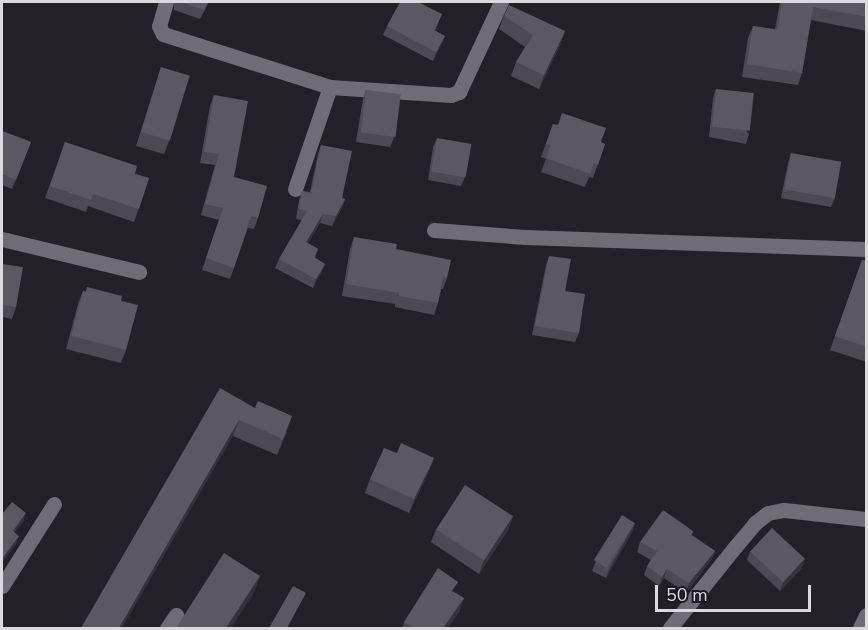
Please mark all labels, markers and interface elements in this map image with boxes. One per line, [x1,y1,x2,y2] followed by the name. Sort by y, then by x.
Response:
[658,573,814,611] scale bar
[666,583,708,607] text: 50 m

